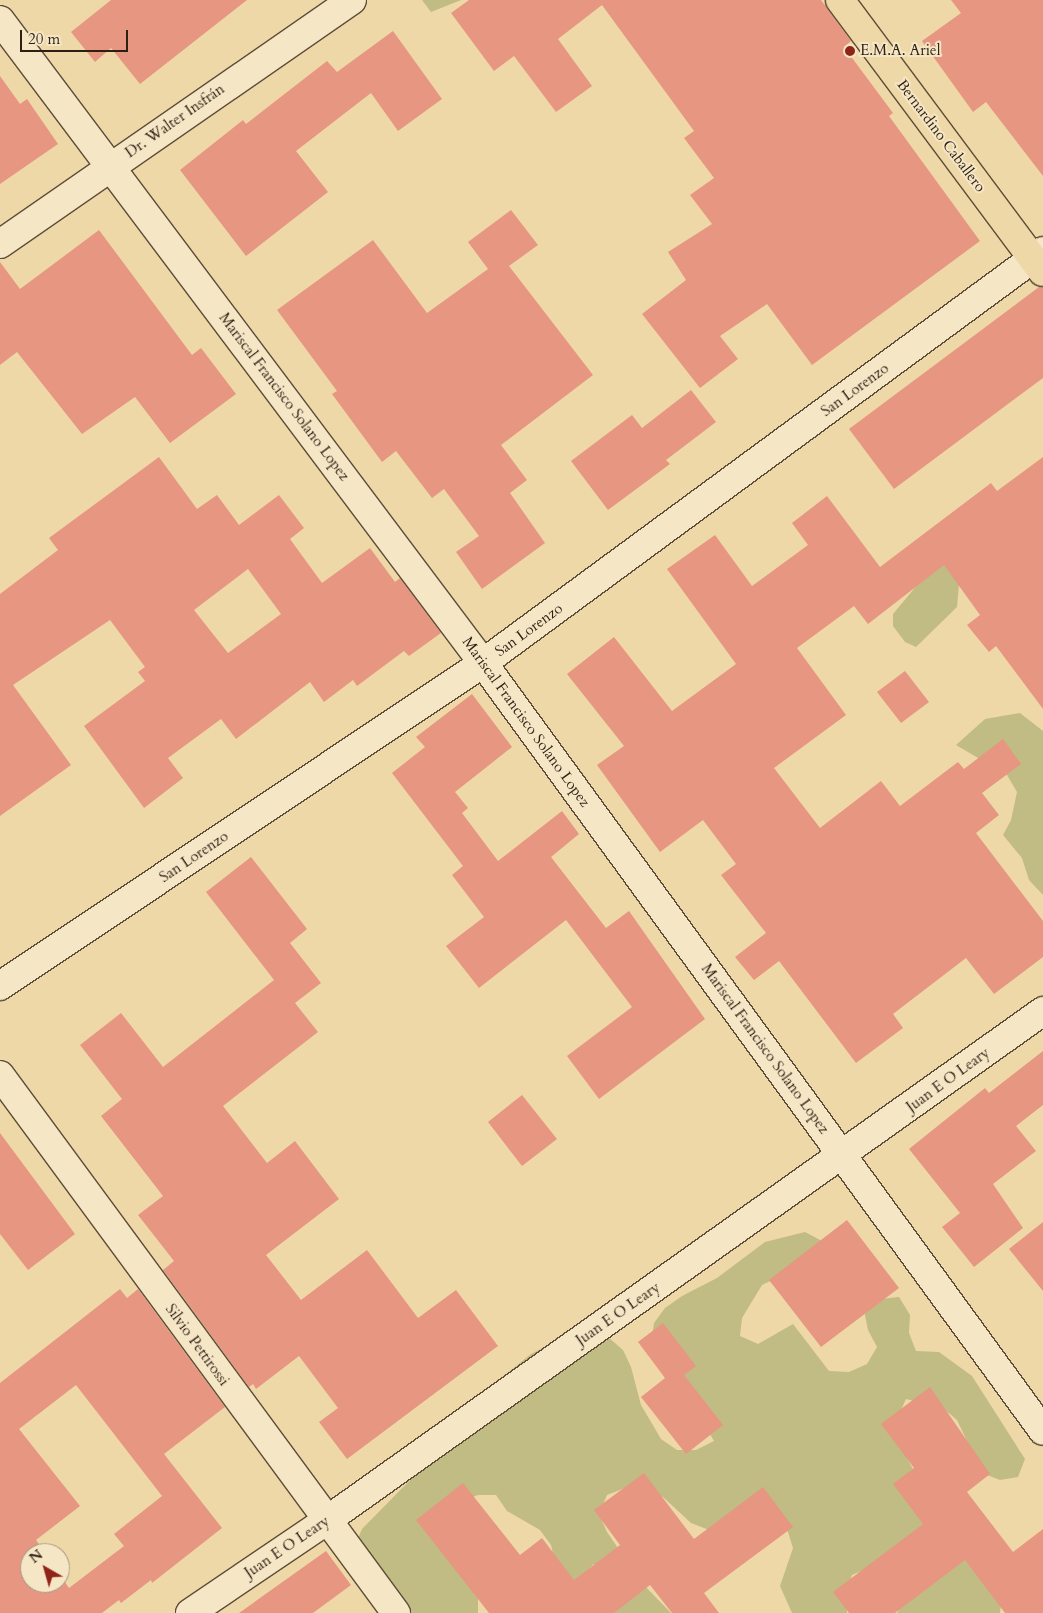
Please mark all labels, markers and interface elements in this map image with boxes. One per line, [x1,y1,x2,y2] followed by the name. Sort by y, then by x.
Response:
[22,20,130,52] scale bar
[28,29,60,49] text: 20 m
[860,42,941,60] place label: E.M.A. Ariel
[844,45,856,57] marker: E.M.A. Ariel
[893,76,989,196] street label: Bernardino Caballero
[122,80,228,162] street label: Dr. Walter Insfrán
[215,309,353,485] street label: Mariscal Francisco Solano Lopez
[818,359,892,421] street label: San Lorenzo
[492,599,566,661] street label: San Lorenzo
[458,633,594,811] street label: Mariscal Francisco Solano Lopez
[156,827,232,887] street label: San Lorenzo
[697,960,833,1138] street label: Mariscal Francisco Solano Lopez
[903,1044,993,1116] street label: Juan E O Leary
[573,1278,663,1350] street label: Juan E O Leary
[161,1301,233,1389] street label: Silvio Pettirossi
[241,1512,333,1582] street label: Juan E O Leary
[20,1543,70,1593] north arrow
[25,1545,47,1568] text: N

